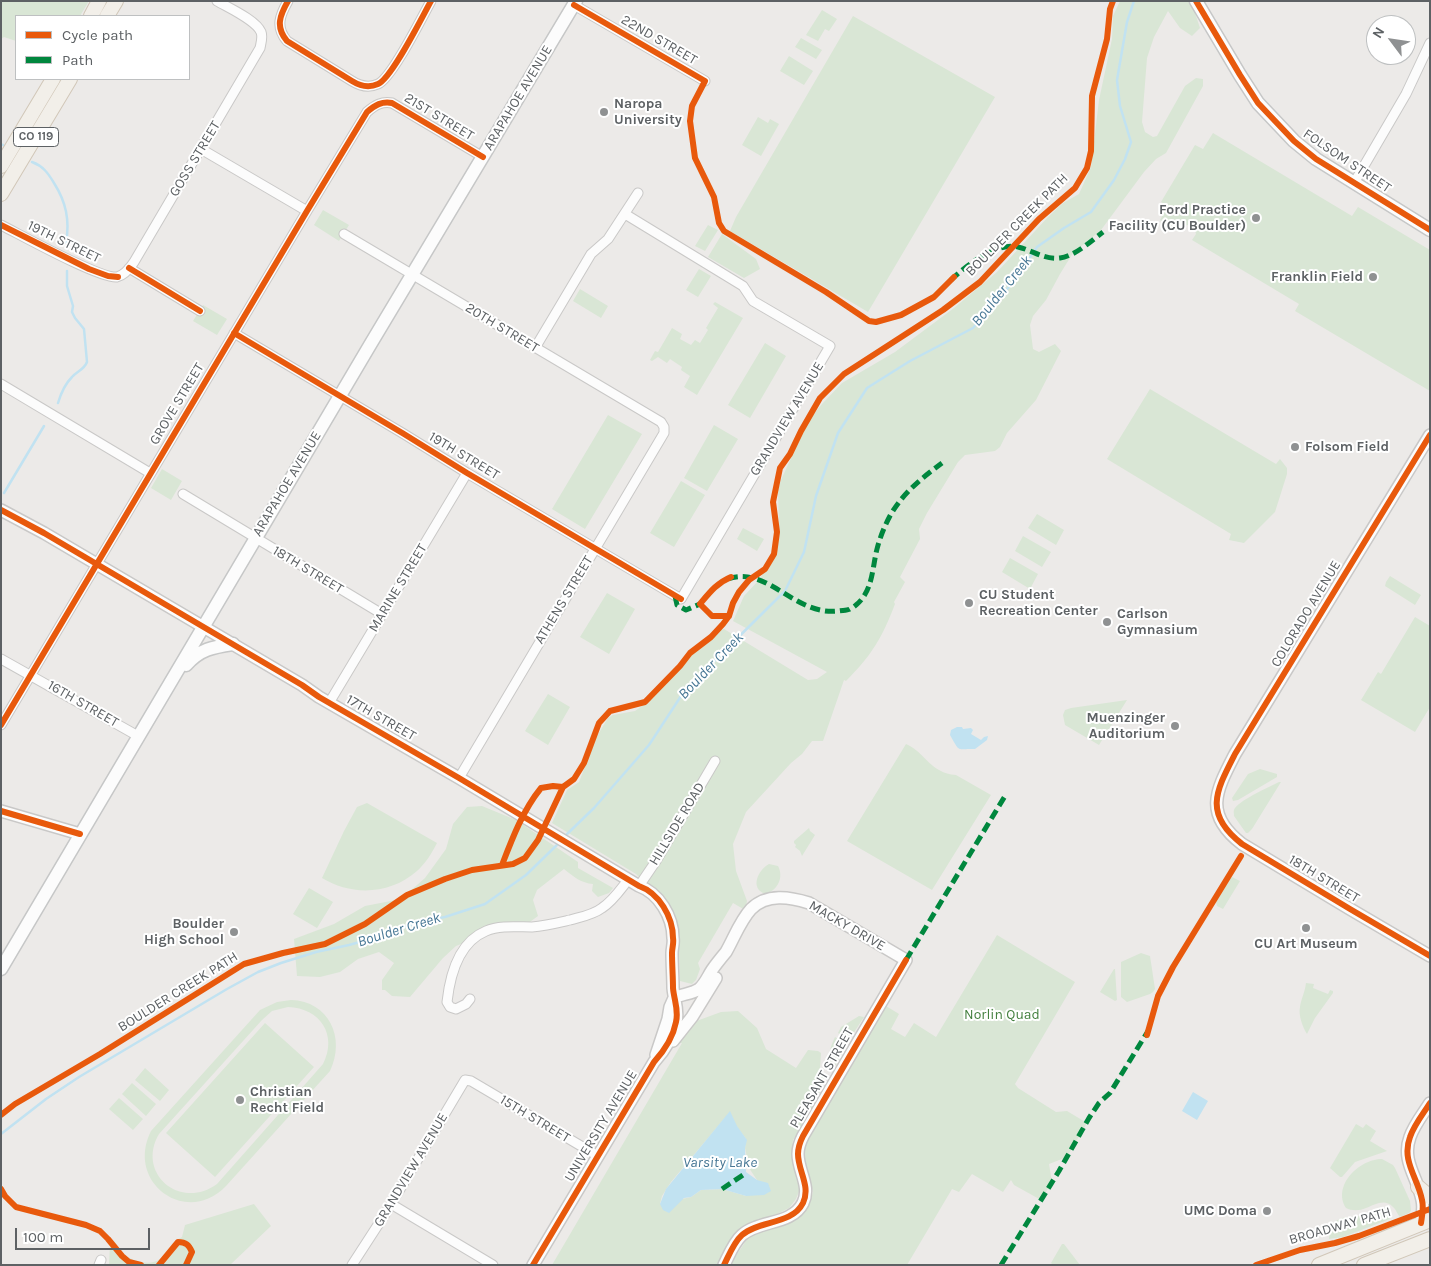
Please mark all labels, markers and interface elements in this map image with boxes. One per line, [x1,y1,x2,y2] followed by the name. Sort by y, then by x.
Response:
[618,11,700,69] street label: 22ND STREET
[15,15,190,80] legend
[1366,15,1416,65] north arrow
[1369,24,1388,41] text: N
[62,26,133,44] text: Cycle path
[480,42,556,154] street label: ARAPAHOE AVENUE
[62,51,93,69] text: Path
[401,90,477,144] street label: 21ST STREET
[614,96,682,128] place label: Naropa University
[598,106,610,118] marker: Naropa University
[166,118,224,200] street label: GOSS STREET
[1300,125,1394,197] street label: FOLSOM STREET
[14,128,58,146] road number: CO 119
[962,170,1072,280] street label: BOULDER CREEK PATH
[1109,202,1246,234] place label: Ford Practice Facility (CU Boulder)
[1250,212,1262,224] marker: Ford Practice Facility (CU Boulder)
[25,217,103,267] street label: 19TH STREET
[968,252,1036,330] water label: Boulder Creek
[1271,269,1363,285] place label: Franklin Field
[1367,271,1379,283] marker: Franklin Field
[462,299,542,357] street label: 20TH STREET
[746,359,828,479] street label: GRANDVIEW AVENUE
[146,360,208,448] street label: GROVE STREET
[249,428,325,540] street label: ARAPAHOE AVENUE
[426,428,502,484] street label: 19TH STREET
[1305,439,1389,455] place label: Folsom Field
[1289,441,1301,453] marker: Folsom Field
[365,541,431,635] street label: MARINE STREET
[270,542,346,598] street label: 18TH STREET
[531,553,597,647] street label: ATHENS STREET
[1268,558,1344,670] street label: COLORADO AVENUE
[979,587,1098,620] place label: CU Student Recreation Center
[963,597,975,609] marker: CU Student Recreation Center
[1117,606,1198,638] place label: Carlson Gymnasium
[1101,616,1113,628] marker: Carlson Gymnasium
[675,629,747,703] water label: Boulder Creek
[45,677,121,731] street label: 16TH STREET
[343,691,419,745] street label: 17TH STREET
[1087,710,1165,742] place label: Muenzinger Auditorium
[1169,720,1181,732] marker: Muenzinger Auditorium
[646,779,708,869] street label: HILLSIDE ROAD
[1286,851,1362,907] street label: 18TH STREET
[806,897,888,955] street label: MACKY DRIVE
[355,909,443,951] water label: Boulder Creek
[144,916,224,949] place label: Boulder High School
[1300,922,1312,934] marker: CU Art Museum
[228,926,240,938] marker: Boulder High School
[1254,936,1358,952] place label: CU Art Museum
[115,948,241,1036] street label: BOULDER CREEK PATH
[964,1007,1040,1023] park label: Norlin Quad
[786,1025,858,1131] street label: PLEASANT STREET
[561,1067,641,1185] street label: UNIVERSITY AVENUE
[250,1084,324,1116] place label: Christian Recht Field
[497,1091,573,1147] street label: 15TH STREET
[234,1094,246,1106] marker: Christian Recht Field
[370,1110,452,1230] street label: GRANDVIEW AVENUE
[683,1154,757,1172] water label: Varsity Lake
[1184,1203,1257,1219] place label: UMC Doma
[1287,1203,1393,1249] street label: BROADWAY PATH
[1261,1205,1273,1217] marker: UMC Doma
[18,1218,152,1250] scale bar
[23,1228,63,1246] text: 100 m

